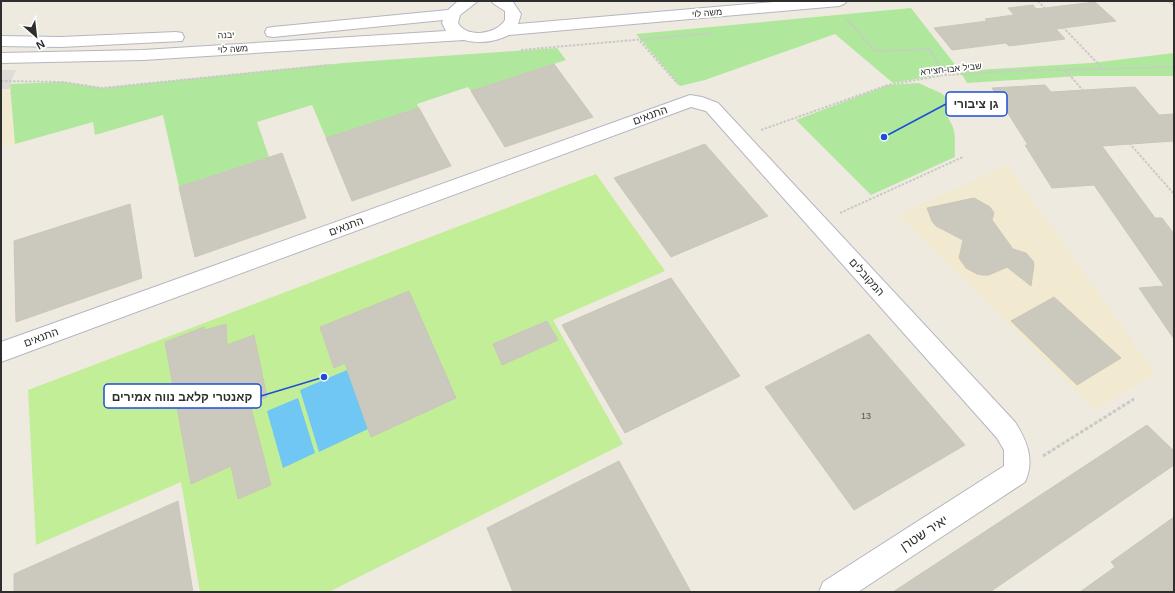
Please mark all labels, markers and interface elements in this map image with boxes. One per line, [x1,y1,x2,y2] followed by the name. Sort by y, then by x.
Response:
[691,7,723,19] street label: משה לוי
[16,16,56,56] north arrow
[217,30,235,40] street label: יבנה
[34,38,47,52] text: N
[218,43,248,55] street label: משה לוי
[920,61,983,77] street label: שביל אבו-חצירא
[946,92,1007,116] callout: גן ציבורי
[953,97,999,111] text: גן ציבורי
[631,103,669,127] street label: התנאים
[327,214,365,238] street label: התנאים
[847,256,887,298] street label: המקובלים
[22,325,60,349] street label: התנאים
[104,384,261,408] callout: קאנטרי קלאב נווה אמירים
[112,390,252,404] text: קאנטרי קלאב נווה אמירים
[861,411,871,421] house number: 13
[897,512,951,554] street label: יאיר שטרן

